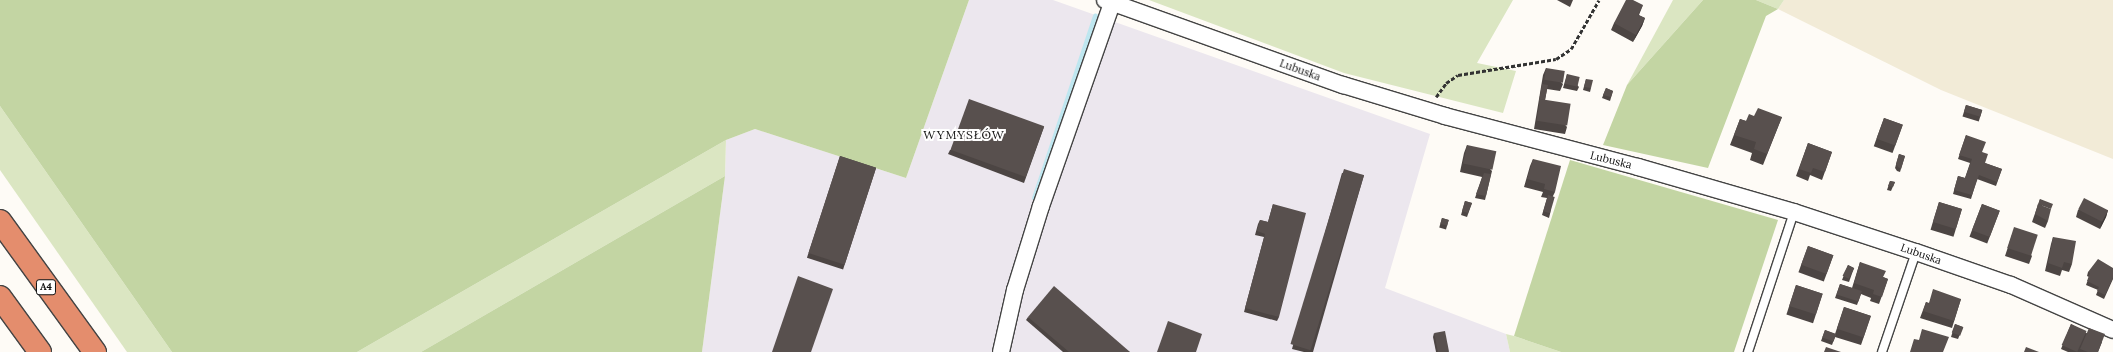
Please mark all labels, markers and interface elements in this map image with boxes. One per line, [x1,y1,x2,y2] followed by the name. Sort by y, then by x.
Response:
[1278,57,1322,83] street label: Lubuska
[923,128,1005,142] district label: WYMYSŁÓW
[1589,148,1633,172] street label: Lubuska
[1899,241,1943,267] street label: Lubuska
[35,279,57,295] road number: A4

